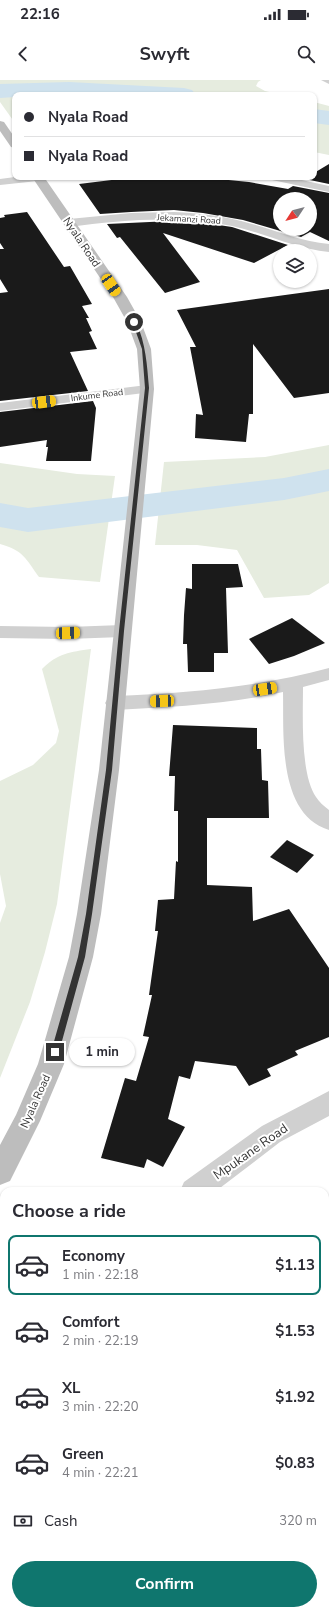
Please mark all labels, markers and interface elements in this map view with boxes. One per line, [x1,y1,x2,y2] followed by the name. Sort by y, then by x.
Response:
[20,4,60,24] text: 22:16
[140,42,189,66] text: Swyft
[12,43,34,65] icon: back
[295,43,317,65] icon: search
[48,107,128,127] text: Nyala Road
[48,146,128,166] text: Nyala Road
[273,192,317,236] north arrow
[273,192,317,288] map controls
[156,211,221,227] street label: Jekamanzi Road
[59,214,104,270] street label: Nyala Road
[273,244,317,288] button: layers
[99,272,123,298] car
[125,313,143,331] route start
[70,386,124,404] street label: Inkume Road
[31,395,57,409] car
[56,627,80,639] car
[252,681,278,697] car
[150,695,174,707] car
[69,1038,135,1066] callout: 1 min
[46,1043,64,1061] route end
[85,1043,119,1061] text: 1 min
[17,1072,54,1130] street label: Nyala Road
[210,1119,291,1184] street label: Mpukane Road
[12,1199,126,1223] text: Choose a ride
[62,1246,125,1266] text: Economy
[14,1247,50,1283] icon: car
[275,1255,315,1275] text: $1.13
[62,1266,138,1284] text: 1 min · 22:18
[62,1312,119,1332] text: Comfort
[14,1313,50,1349] icon: car
[275,1321,315,1341] text: $1.53
[62,1332,138,1350] text: 2 min · 22:19
[62,1378,81,1398] text: XL
[14,1379,50,1415] icon: car
[275,1387,315,1407] text: $1.92
[62,1398,138,1416] text: 3 min · 22:20
[62,1444,104,1464] text: Green
[14,1445,50,1481] icon: car
[275,1453,315,1473] text: $0.83
[62,1464,138,1482] text: 4 min · 22:21
[12,1510,34,1532] icon: cash
[44,1511,78,1531] text: Cash
[279,1512,317,1530] text: 320 m
[12,1561,317,1607] button: Confirm

